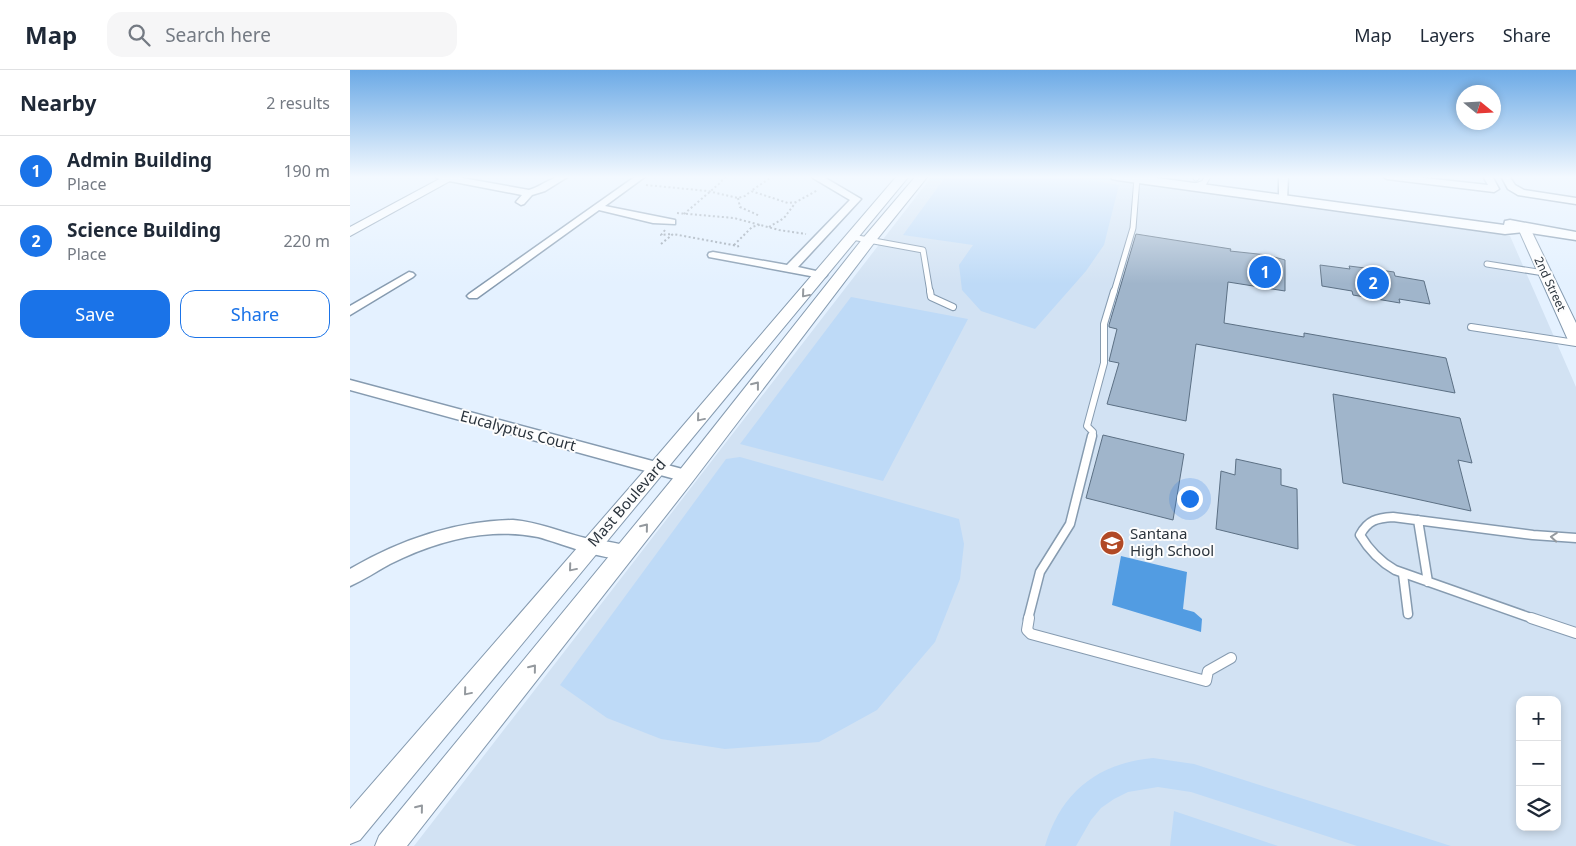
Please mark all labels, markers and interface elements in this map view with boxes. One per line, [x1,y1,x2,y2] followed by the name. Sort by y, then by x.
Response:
[107,12,457,57] search box
[25,18,77,51] text: Map
[125,21,153,49] icon: search
[165,22,271,48] text: Search here
[1354,23,1392,47] text: Map
[1420,23,1475,47] text: Layers
[1503,23,1551,47] text: Share
[1456,85,1501,130] north arrow
[20,89,96,117] text: Nearby
[266,92,330,114] text: 2 results
[67,147,212,173] text: Admin Building
[31,160,41,182] text: 1
[283,160,330,182] text: 190 m
[67,173,107,195] text: Place
[67,217,221,243] text: Science Building
[31,230,41,252] text: 2
[283,230,330,252] text: 220 m
[67,243,107,265] text: Place
[1249,253,1281,291] pin: 1
[1530,254,1571,314] street label: 2nd Street
[1357,264,1389,302] pin: 2
[801,288,810,297] one-way arrow
[20,290,170,338] button: Save
[180,290,330,338] button: Share
[751,382,760,391] one-way arrow
[458,405,579,455] street label: Eucalyptus Court
[698,412,706,421] one-way arrow
[583,454,670,550] street label: Mast Boulevard
[1177,486,1203,512] your location
[1130,523,1214,560] place label: Santana High School
[640,524,648,533] one-way arrow
[1099,530,1125,556] school or university icon: Santana High School
[1550,531,1558,542] one-way arrow
[569,562,578,571] one-way arrow
[527,664,536,673] one-way arrow
[464,686,473,695] one-way arrow
[1516,696,1561,831] map controls
[1516,696,1561,741] button: +
[1516,741,1561,786] button: −
[1516,786,1561,831] button: layers
[414,805,422,814] one-way arrow

